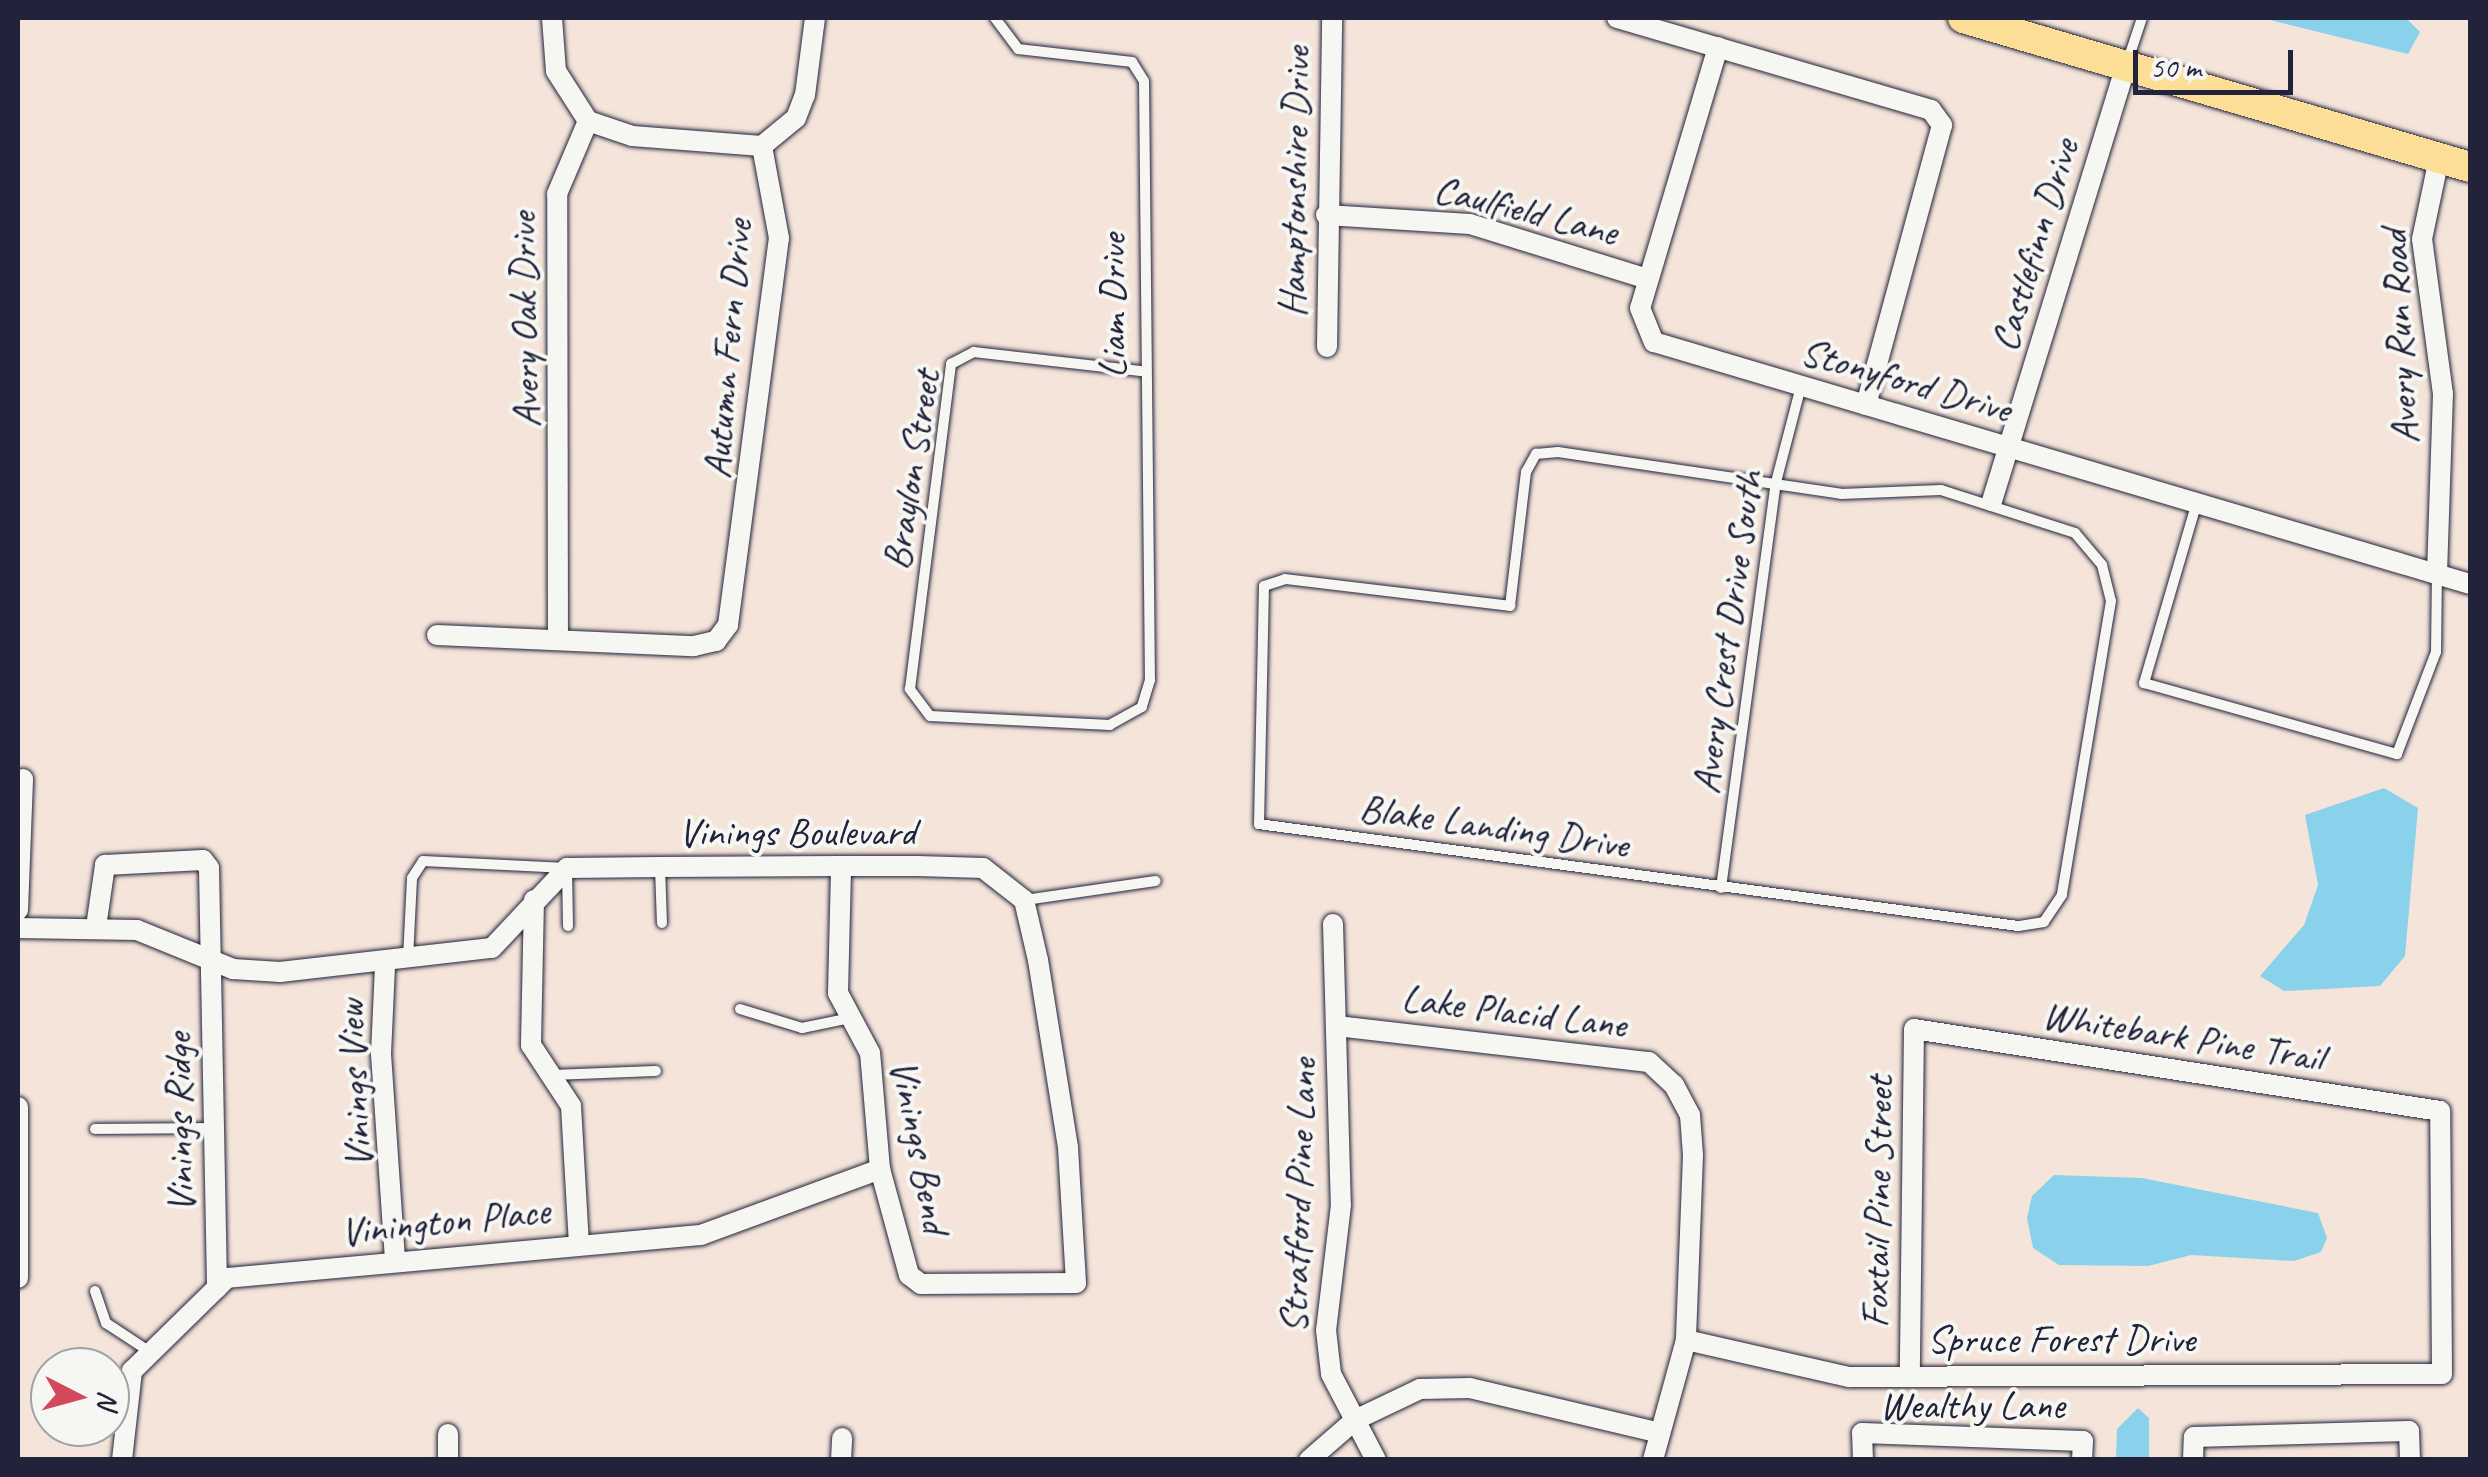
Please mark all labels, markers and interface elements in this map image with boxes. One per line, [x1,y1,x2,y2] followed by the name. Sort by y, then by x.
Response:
[2138,30,2298,92] scale bar
[1268,46,1320,318] street label: Hamptonshire Drive
[2150,48,2201,86] text: 50 m
[1979,133,2089,357] street label: Castlefinn Drive
[1429,164,1623,256] street label: Caulfield Lane
[498,211,550,429] street label: Avery Oak Drive
[692,218,762,480] street label: Autumn Fern Drive
[2369,229,2429,445] street label: Avery Run Road
[1088,234,1136,378] street label: Liam Drive
[1795,327,2017,433] street label: Stonyford Drive
[872,367,950,573] street label: Braylon Street
[1680,466,1774,798] street label: Avery Crest Drive South
[1356,783,1632,869] street label: Blake Landing Drive
[678,808,916,856] street label: Vinings Boulevard
[1398,973,1630,1049] street label: Lake Placid Lane
[2040,990,2326,1082] street label: Whitebark Pine Trail
[326,998,382,1170] street label: Vinings View
[153,1033,205,1213] street label: Vinings Ridge
[880,1055,960,1237] street label: Vinings Bend
[1269,1057,1327,1335] street label: Stratford Pine Lane
[1851,1075,1903,1329] street label: Foxtail Pine Street
[338,1186,552,1256] street label: Vinington Place
[1927,1315,2195,1363] street label: Spruce Forest Drive
[30,1347,130,1447] north arrow
[1879,1381,2065,1429] street label: Wealthy Lane
[90,1390,127,1410] text: N

